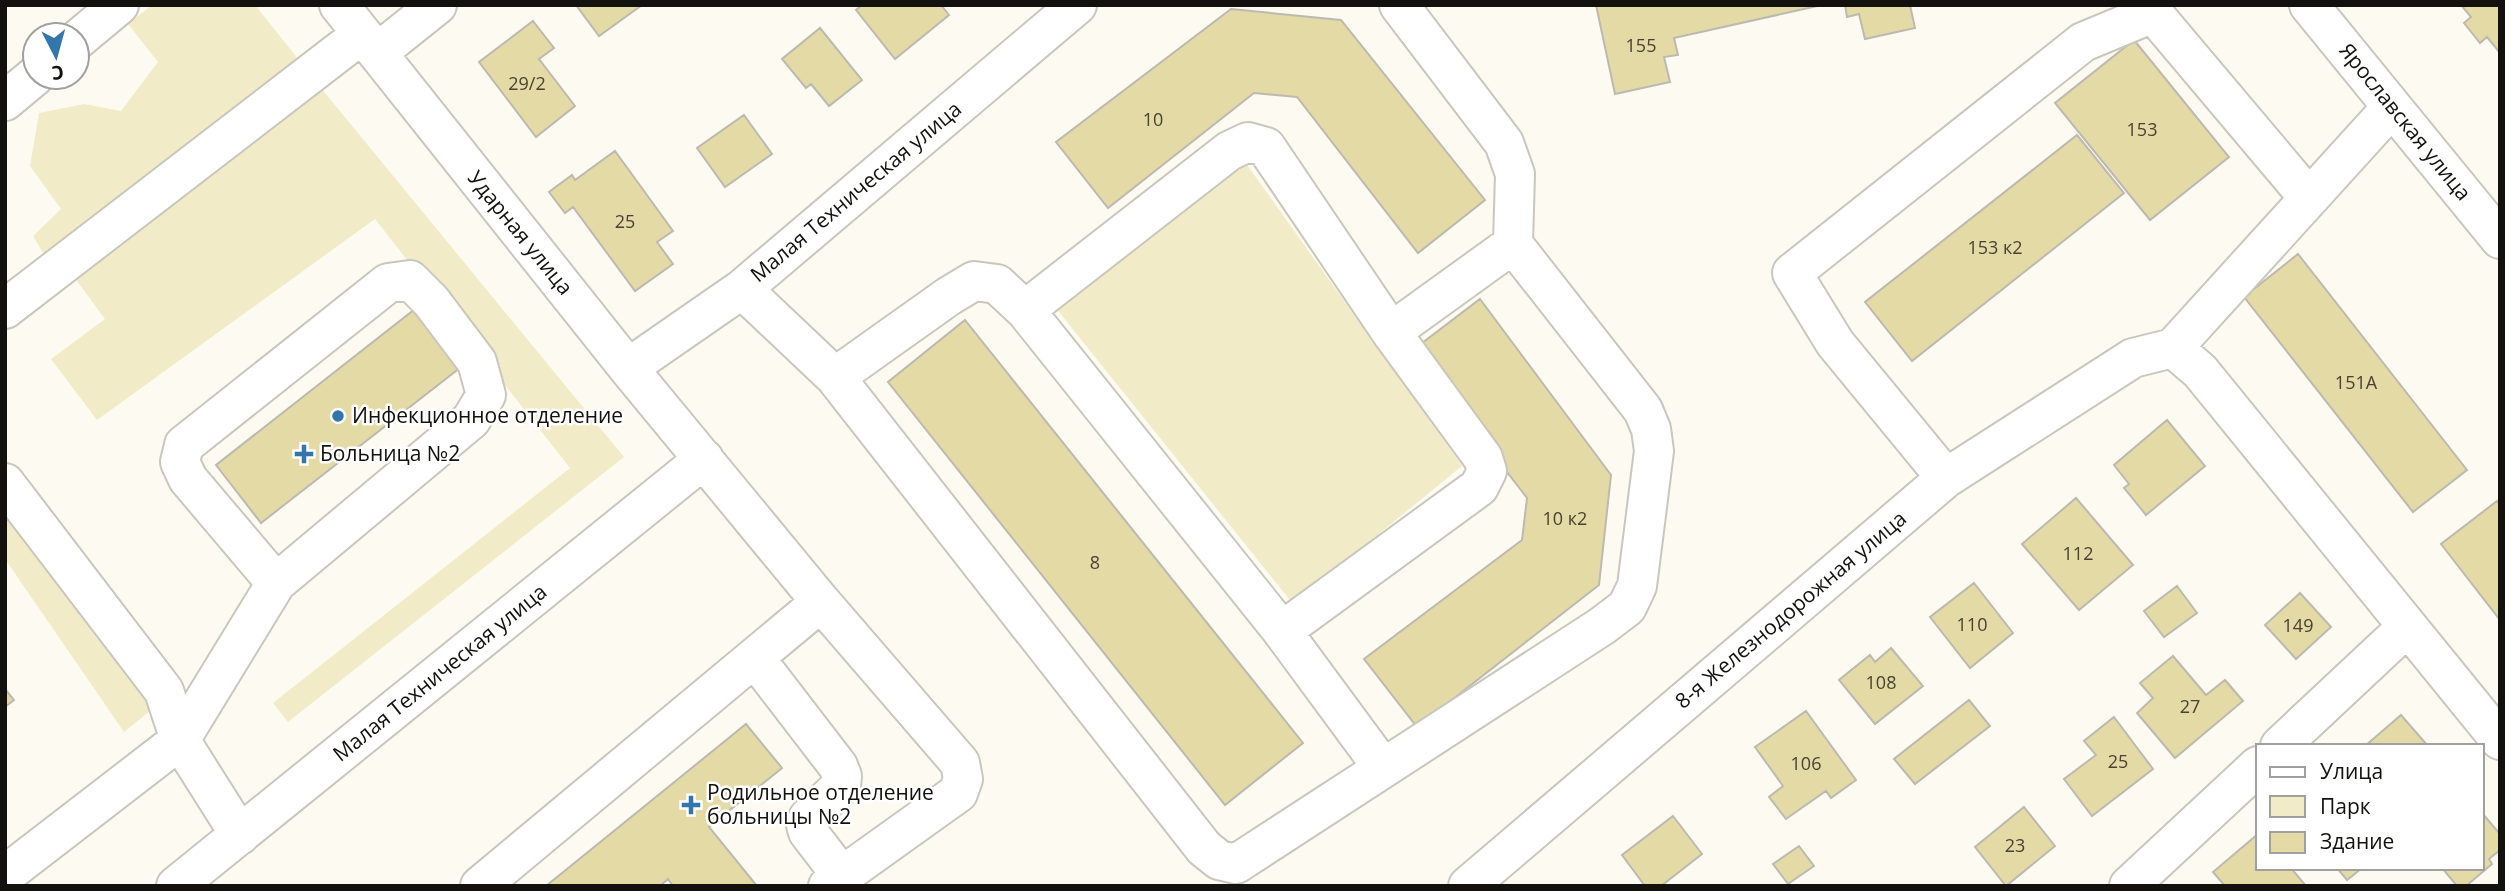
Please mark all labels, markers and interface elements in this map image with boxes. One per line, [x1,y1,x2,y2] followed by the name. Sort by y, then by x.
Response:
[21,21,91,91] north arrow
[1626,33,1656,57] house number: 155
[2334,37,2478,206] street label: Ярославская улица
[50,59,65,86] text: С
[508,71,546,95] house number: 29/2
[744,95,967,288] street label: Малая Техническая улица
[1143,107,1163,131] house number: 10
[2127,117,2157,141] house number: 153
[462,164,580,300] street label: Ударная улица
[615,209,635,233] house number: 25
[1967,235,2023,259] house number: 153 к2
[2335,370,2378,394] house number: 151А
[352,401,623,429] place label: Инфекционное отделение
[330,408,346,424] marker: Инфекционное отделение
[320,439,460,467] place label: Больница №2
[294,444,314,464] marker: Больница №2
[1669,504,1912,714] street label: 8-я Железнодорожная улица
[1543,506,1587,530] house number: 10 к2
[2063,541,2093,565] house number: 112
[1090,550,1100,574] house number: 8
[327,577,552,767] street label: Малая Техническая улица
[1957,612,1987,636] house number: 110
[2283,613,2313,637] house number: 149
[1866,670,1896,694] house number: 108
[2180,694,2200,718] house number: 27
[2256,744,2484,870] legend
[2108,749,2128,773] house number: 25
[1791,751,1821,775] house number: 106
[2320,757,2383,785] text: Улица
[707,778,934,830] place label: Родильное отделение больницы №2
[2320,792,2371,820] text: Парк
[681,795,701,815] marker: Родильное отделение больницы №2
[2320,827,2394,855] text: Здание
[2005,833,2025,857] house number: 23

